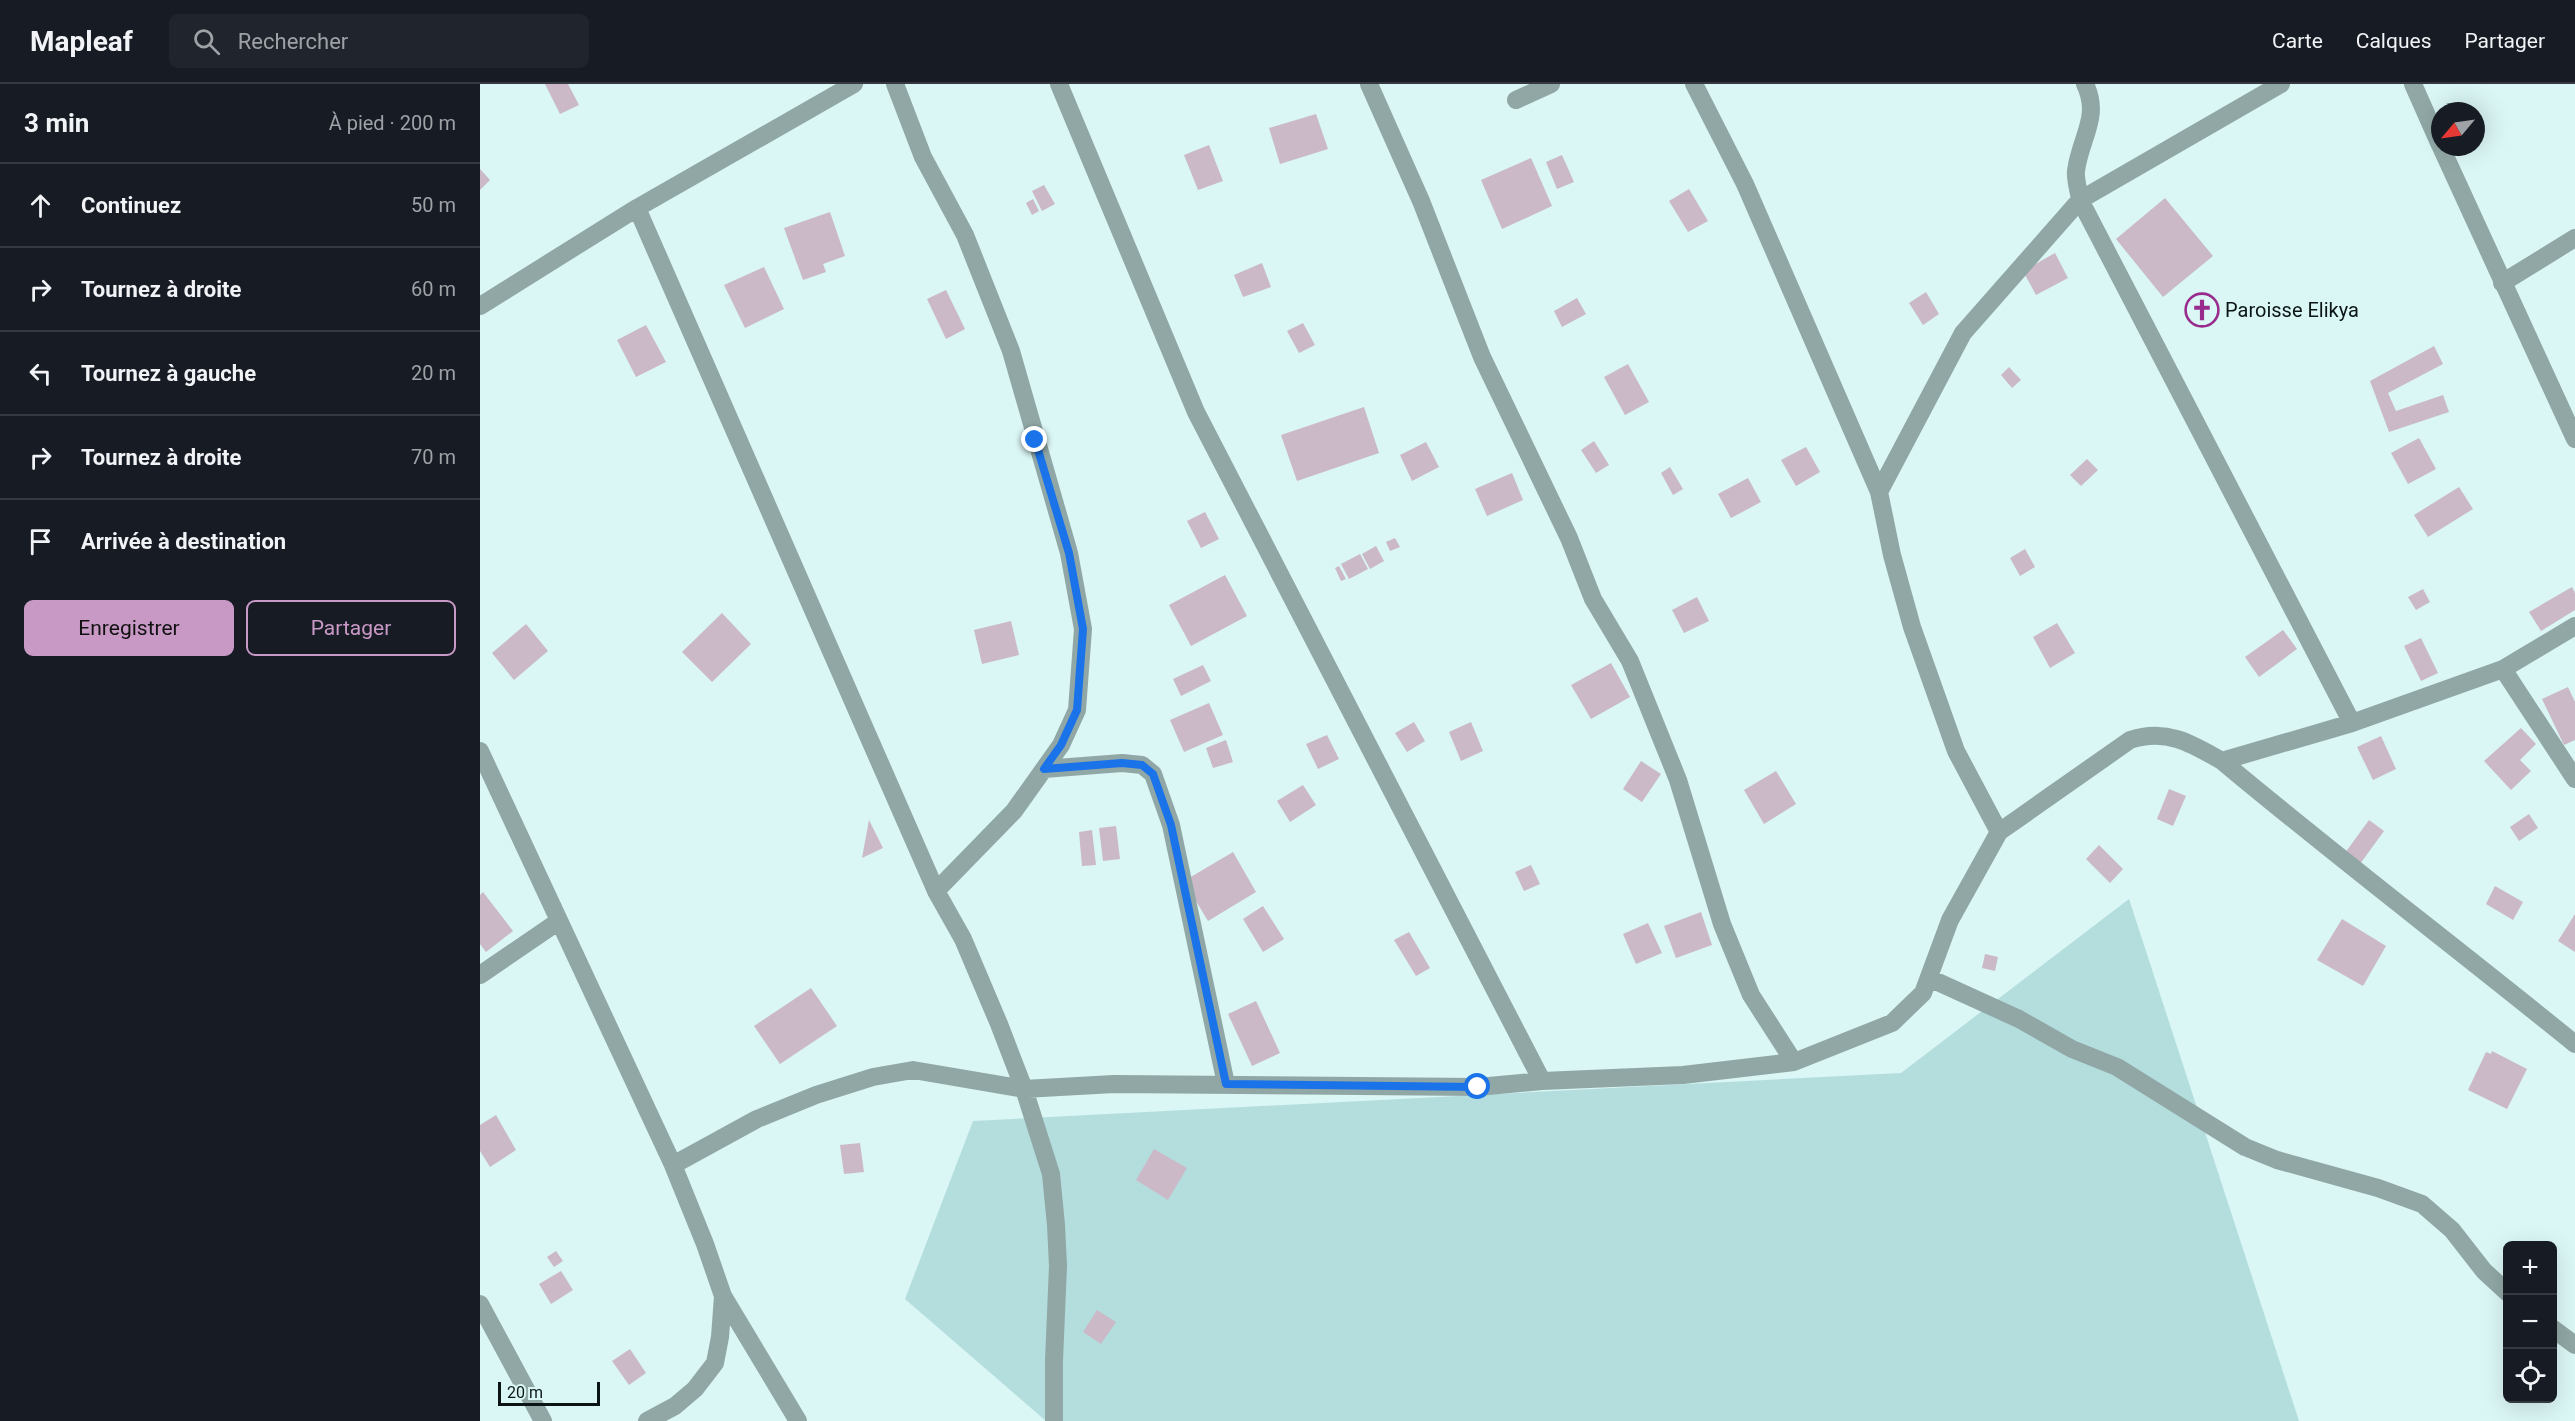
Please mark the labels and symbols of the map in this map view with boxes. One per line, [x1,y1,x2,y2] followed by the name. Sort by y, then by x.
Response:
[2431,102,2485,156] north arrow
[2184,292,2220,328] church icon: Paroisse Elikya
[2225,298,2359,322] place label: Paroisse Elikya
[1021,426,1047,452] route end
[1464,1073,1490,1099] route start
[498,1379,600,1406] scale bar

